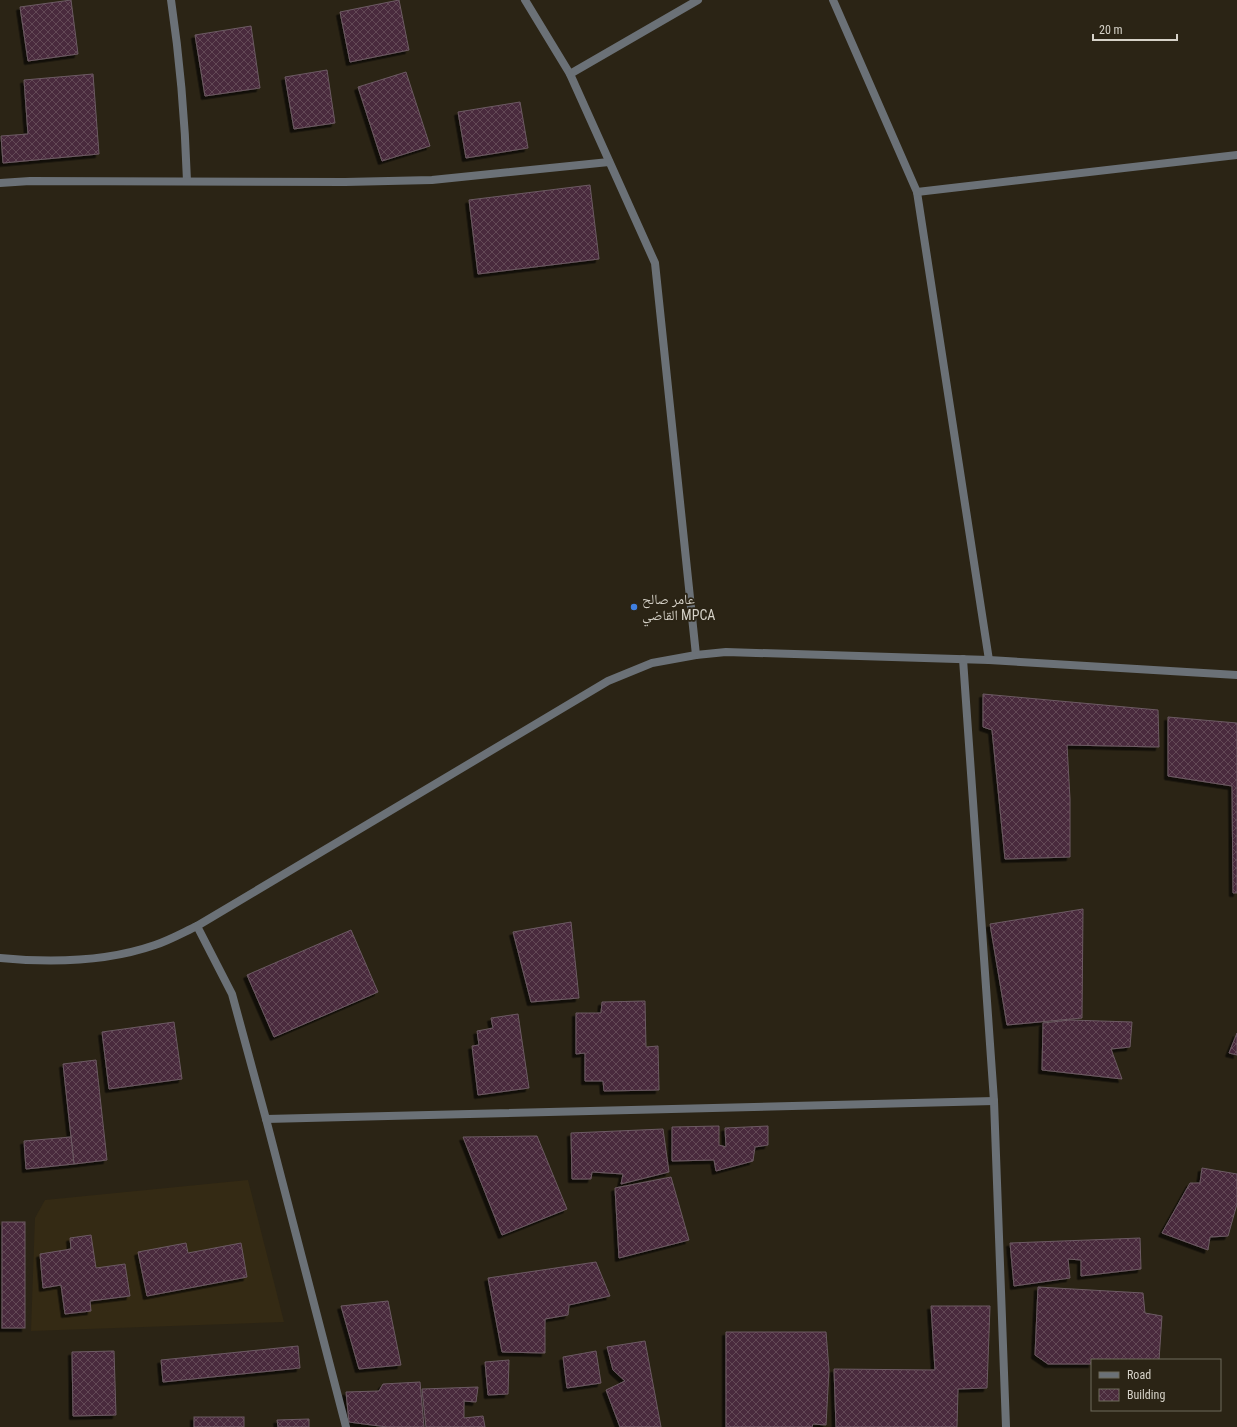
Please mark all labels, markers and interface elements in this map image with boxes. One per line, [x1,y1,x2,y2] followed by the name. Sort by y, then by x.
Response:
[1093,16,1177,42] scale bar
[1099,23,1123,37] text: 20 m
[642,591,715,627] place label: عامر صالح القاضي MPCA
[629,602,639,612] marker: عامر صالح القاضي MPCA
[1091,1359,1221,1411] legend
[1127,1368,1151,1382] text: Road
[1127,1388,1165,1402] text: Building

